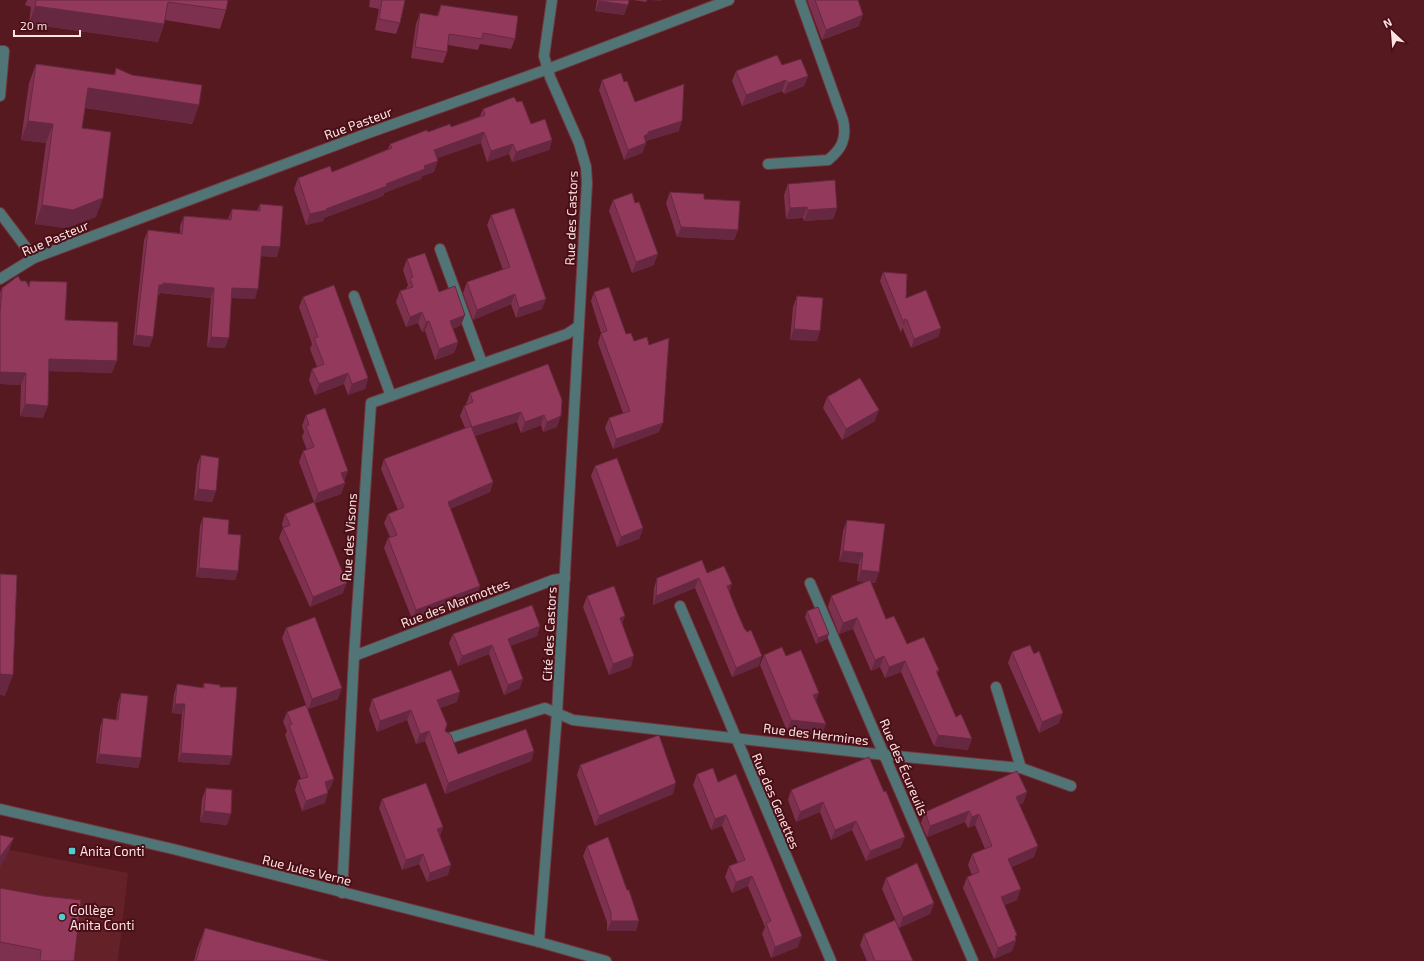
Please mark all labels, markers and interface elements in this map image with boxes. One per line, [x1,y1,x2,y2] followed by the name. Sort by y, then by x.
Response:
[14,12,80,38] scale bar
[1372,12,1412,52] north arrow
[1381,15,1394,30] text: N
[20,18,47,32] text: 20 m
[322,103,394,143] street label: Rue Pasteur
[561,170,581,266] street label: Rue des Castors
[19,217,91,259] street label: Rue Pasteur
[338,492,360,582] street label: Rue des Visons
[398,575,512,631] street label: Rue des Marmottes
[539,586,559,682] street label: Cité des Castors
[876,716,932,818] street label: Rue des Écureuils
[762,720,870,748] street label: Rue des Hermines
[749,751,803,851] street label: Rue des Genettes
[80,843,144,859] place label: Anita Conti
[67,846,77,856] marker: Anita Conti
[261,851,353,889] street label: Rue Jules Verne
[70,902,134,933] place label: Collège Anita Conti
[57,912,67,922] marker: Collège Anita Conti

